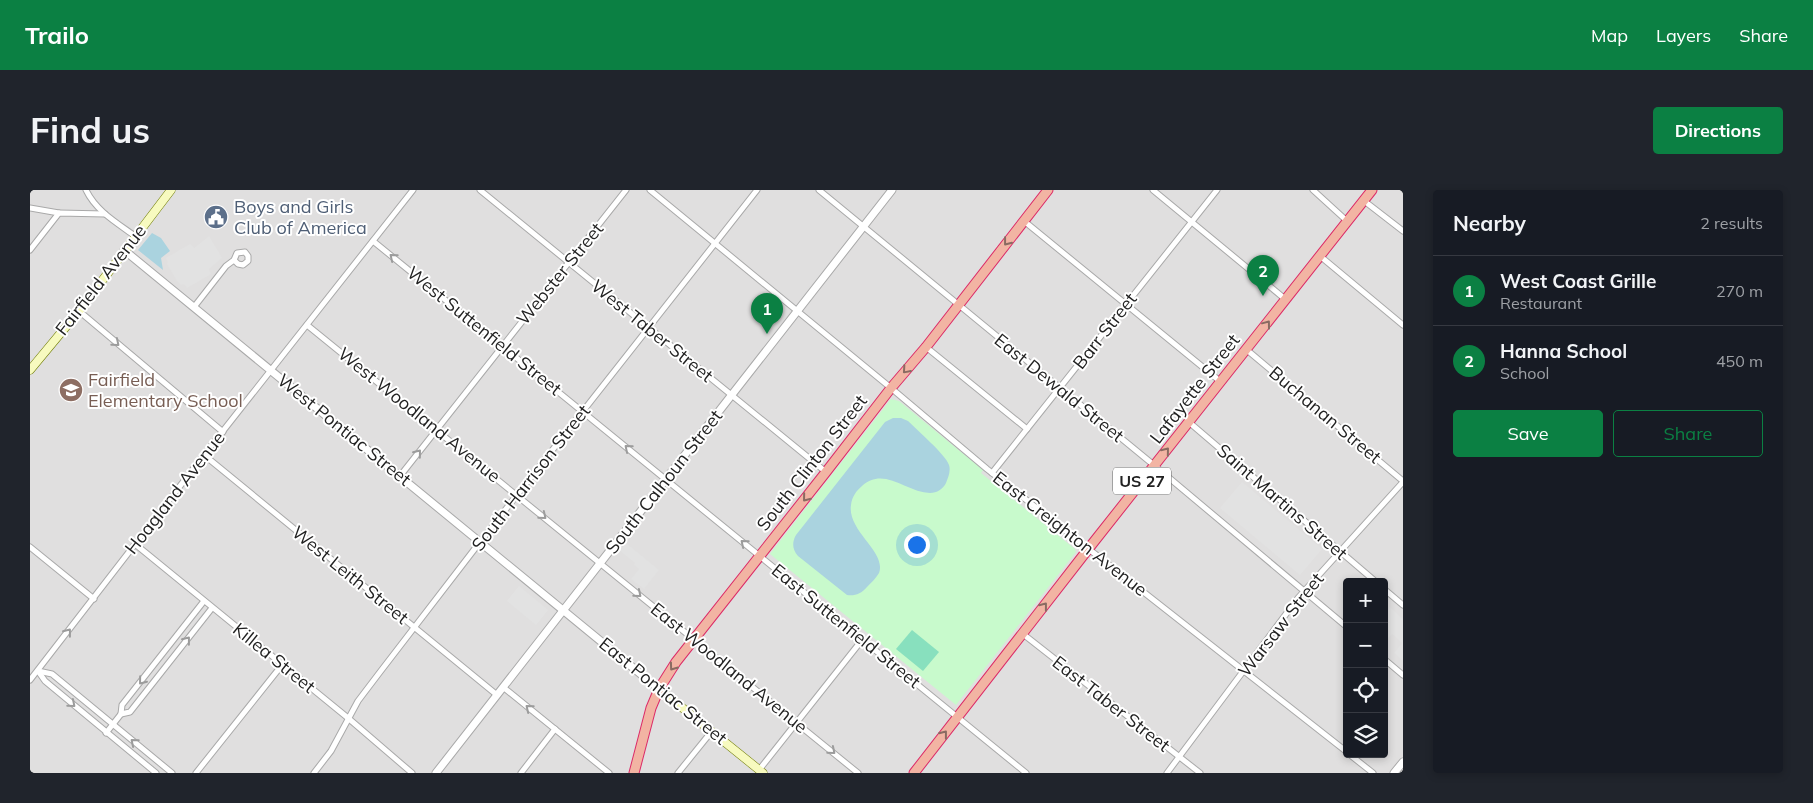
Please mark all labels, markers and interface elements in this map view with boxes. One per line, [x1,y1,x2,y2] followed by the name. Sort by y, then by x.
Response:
[25,20,89,50] text: Trailo
[1591,24,1628,47] text: Map
[1656,24,1711,47] text: Layers
[1739,24,1788,47] text: Share
[1653,107,1783,154] button: Directions
[30,108,150,152] text: Find us
[234,195,367,239] place label: Boys and Girls Club of America
[203,204,229,230] public building icon: Boys and Girls Club of America
[1453,210,1526,236] text: Nearby
[1700,213,1763,233] text: 2 results
[511,218,608,330] street label: Webster Street
[50,220,151,340] street label: Fairfield Avenue
[1004,236,1012,245] one-way arrow
[390,255,399,263] one-way arrow
[1247,255,1279,296] pin: 2
[402,261,566,400] street label: West Suttenfield Street
[1500,269,1656,293] text: West Coast Grille
[587,274,718,387] street label: West Taber Street
[1464,281,1474,301] text: 1
[1716,281,1763,301] text: 270 m
[1068,288,1142,373] street label: Barr Street
[751,293,783,334] pin: 1
[1500,293,1582,313] text: Restaurant
[1261,320,1270,330] one-way arrow
[990,328,1129,447] street label: East Dewald Street
[1145,329,1245,448] street label: Lafayette Street
[110,337,119,345] one-way arrow
[1500,339,1627,363] text: Hanna School
[333,342,505,487] street label: West Woodland Avenue
[1464,351,1474,371] text: 2
[1716,351,1763,371] text: 450 m
[1265,361,1386,468] street label: Buchanan Street
[1500,363,1549,383] text: School
[903,364,912,373] one-way arrow
[88,368,243,412] place label: Fairfield Elementary School
[273,369,416,491] street label: West Pontiac Street
[58,377,84,403] school or university icon: Fairfield Elementary School
[751,390,872,535] street label: South Clinton Street
[466,400,595,556] street label: South Harrison Street
[600,405,727,558] street label: South Calhoun Street
[1453,410,1603,457] button: Save
[1613,410,1763,457] button: Share
[120,427,230,559] street label: Hoagland Avenue
[1212,439,1352,565] street label: Saint Martins Street
[625,446,634,454] one-way arrow
[1161,448,1169,457] one-way arrow
[413,450,421,459] one-way arrow
[988,466,1152,601] street label: East Creighton Avenue
[1113,468,1171,494] road number: US 27
[804,492,812,501] one-way arrow
[537,510,546,518] one-way arrow
[287,520,413,629] street label: West Leith Street
[904,532,930,558] your location
[741,540,750,549] one-way arrow
[767,558,925,693] street label: East Suttenfield Street
[1233,568,1328,681] street label: Warsaw Street
[1343,578,1388,758] map controls
[1343,578,1388,623] button: +
[632,588,641,596] one-way arrow
[646,597,812,738] street label: East Woodland Avenue
[1039,603,1047,612] one-way arrow
[228,617,320,698] street label: Killea Street
[1343,623,1388,668] button: −
[62,629,70,638] one-way arrow
[595,632,732,749] street label: East Pontiac Street
[181,636,190,646] one-way arrow
[1048,651,1175,757] street label: East Taber Street
[670,661,679,671] one-way arrow
[1343,668,1388,713] button: locate
[138,675,147,684] one-way arrow
[66,699,75,707] one-way arrow
[526,704,535,713] one-way arrow
[1343,713,1388,758] button: layers
[938,731,947,740] one-way arrow
[131,739,140,748] one-way arrow
[826,746,835,754] one-way arrow

